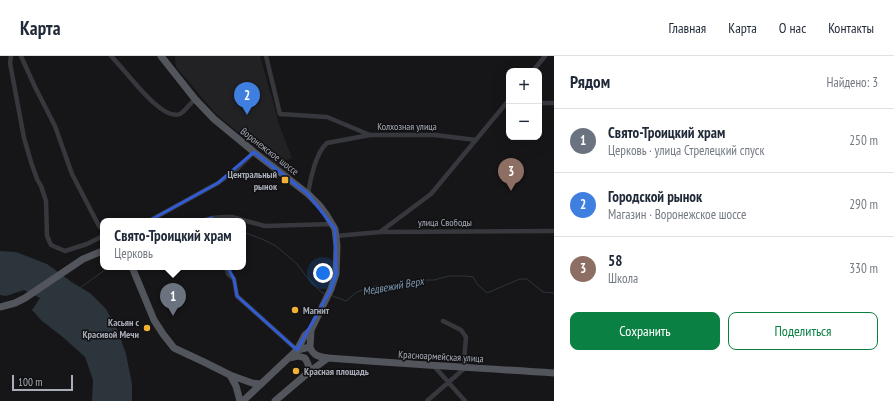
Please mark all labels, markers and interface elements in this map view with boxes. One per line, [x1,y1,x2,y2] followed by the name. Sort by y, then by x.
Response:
[20,16,61,40] text: Карта
[668,19,706,37] text: Главная
[728,19,757,37] text: Карта
[779,19,806,37] text: О нас
[828,19,874,37] text: Контакты
[506,68,542,140] map controls
[506,68,542,104] button: +
[570,71,610,93] text: Рядом
[827,74,878,91] text: Найдено: 3
[234,82,260,115] pin: 2
[506,104,542,140] button: −
[377,120,437,133] street label: Колхозная улица
[608,123,725,142] text: Свято-Троицкий храм
[238,125,301,178] street label: Воронежское шоссе
[580,132,586,149] text: 1
[849,132,878,149] text: 250 m
[608,142,765,159] text: Церковь · улица Стрелецкий спуск
[498,158,524,191] pin: 3
[227,168,278,193] place label: Центральный рынок
[280,175,290,185] marker: Центральный рынок
[608,187,702,206] text: Городской рынок
[580,196,586,213] text: 2
[849,196,878,213] text: 290 m
[608,206,746,223] text: Магазин · Воронежское шоссе
[418,216,472,229] street label: улица Свободы
[100,218,246,270] popup
[114,226,232,245] text: Свято-Троицкий храм
[114,245,153,262] text: Церковь
[608,251,622,270] text: 58
[580,260,586,277] text: 3
[849,260,878,277] text: 330 m
[313,263,333,283] your location
[608,270,638,287] text: Школа
[361,273,426,298] water label: Медвежий Верх
[160,283,186,316] pin: 1
[303,304,330,317] place label: Магнит
[290,305,300,315] marker: Магнит
[570,312,720,350] button: Сохранить
[728,312,878,350] button: Поделиться
[82,316,139,341] place label: Касьян с Красивой Мечи
[142,323,152,333] marker: Касьян с Красивой Мечи
[398,348,484,365] street label: Красноармейская улица
[304,365,369,378] place label: Красная площадь
[291,366,301,376] marker: Красная площадь
[12,373,73,392] scale bar
[18,375,42,389] text: 100 m

